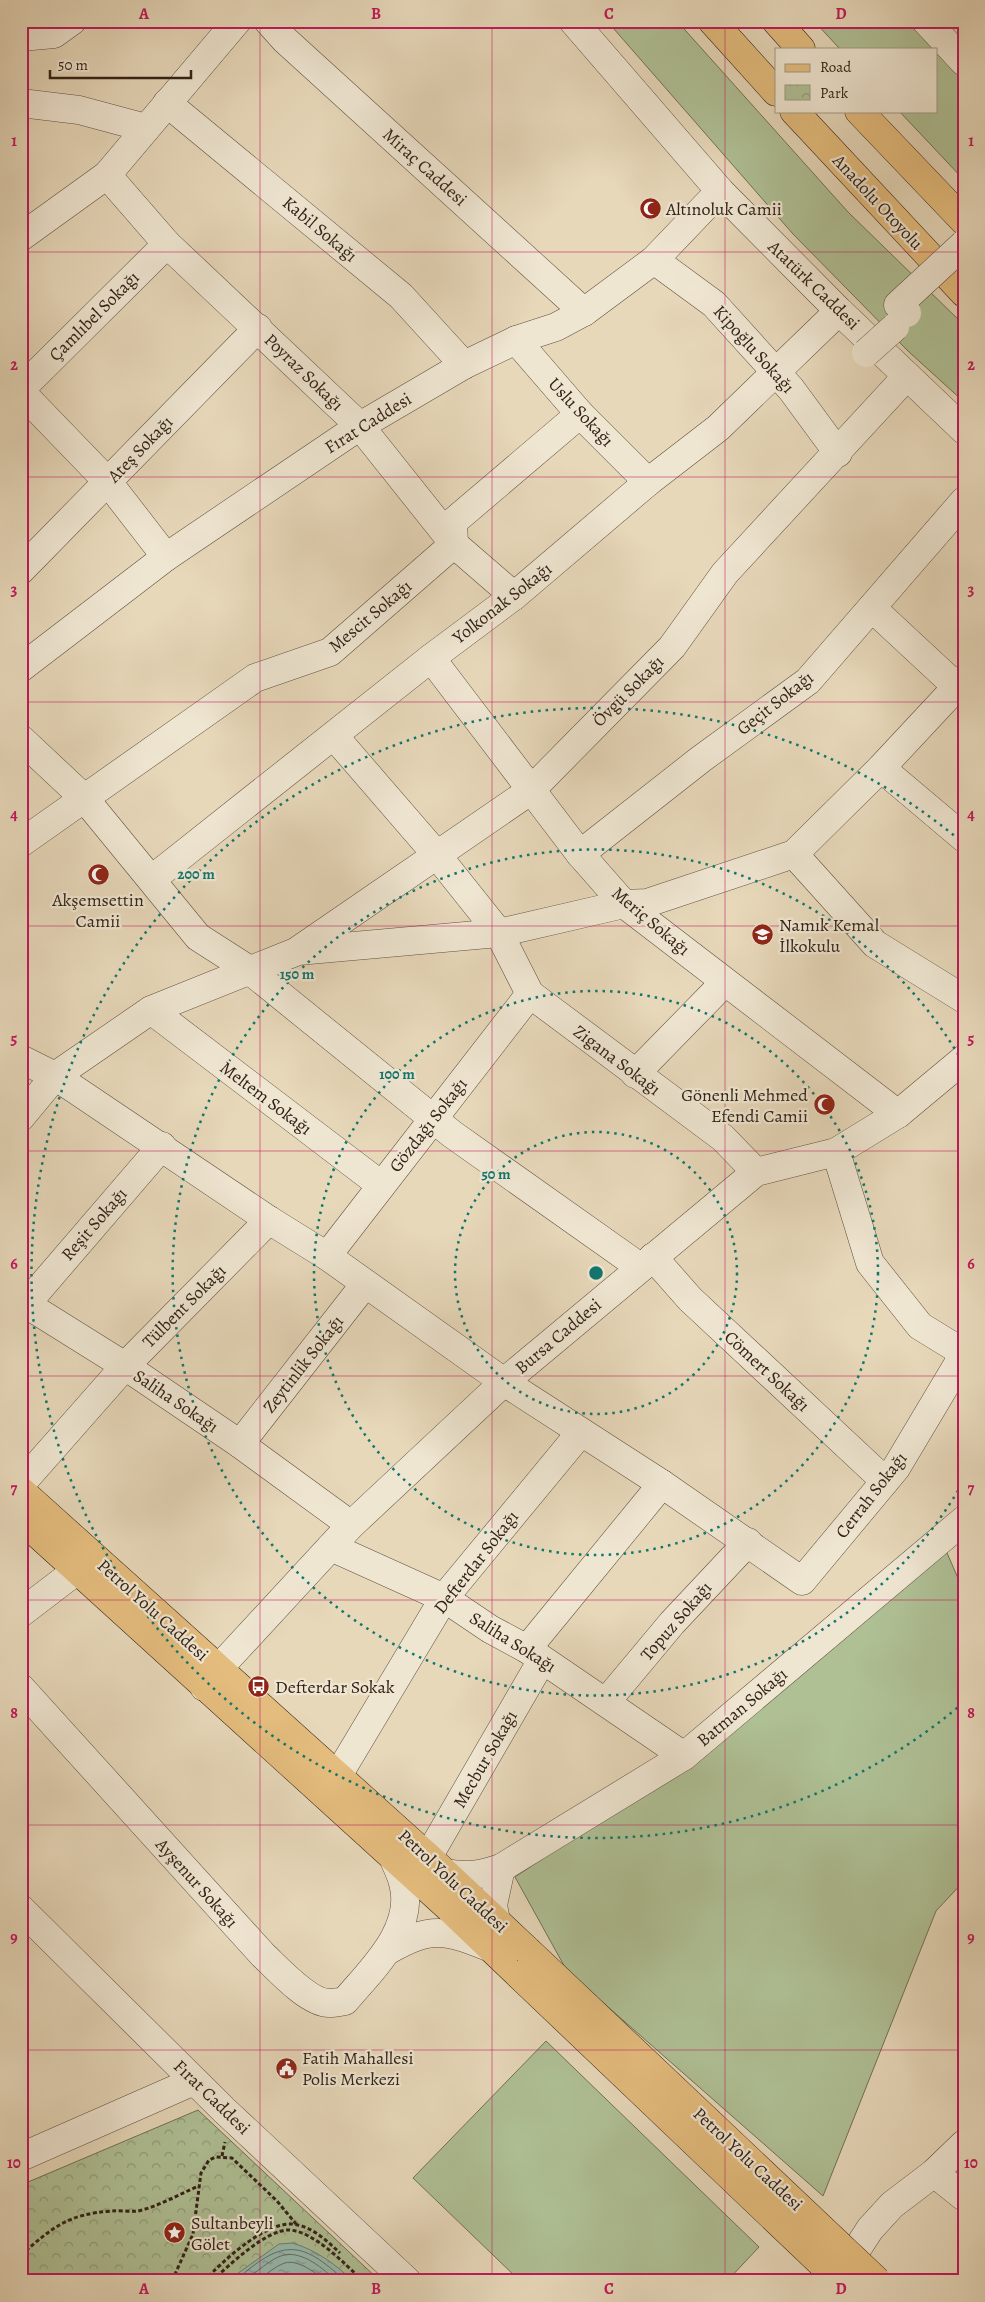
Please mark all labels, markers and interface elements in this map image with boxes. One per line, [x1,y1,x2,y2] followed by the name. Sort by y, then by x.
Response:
[138,3,150,25] text: A
[371,3,381,25] text: B
[604,3,614,25] text: C
[835,3,847,25] text: D
[50,48,191,80] scale bar
[775,48,938,112] legend
[58,55,88,75] text: 50 m
[820,57,852,77] text: Road
[820,83,849,103] text: Park
[378,123,472,211] street label: Miraç Caddesi
[11,130,17,152] text: 1
[968,130,974,152] text: 1
[827,148,929,255] street label: Anadolu Otoyolu
[277,191,363,267] street label: Kabil Sokağı
[638,197,662,221] mosque icon: Altınoluk Camii
[665,197,782,221] place label: Altınoluk Camii
[762,234,865,335] street label: Atatürk Caddesi
[44,266,144,366] street label: Çamlıbel Sokağı
[708,300,800,398] street label: Kipoğlu Sokağı
[259,328,349,416] street label: Poyraz Sokağı
[10,354,18,376] text: 2
[967,354,975,376] text: 2
[543,372,619,452] street label: Uslu Sokağı
[320,387,416,459] street label: Fırat Caddesi
[101,410,178,488] street label: Ateş Sokağı
[447,557,557,650] street label: Yolkonak Sokağı
[323,574,417,658] street label: Mescit Sokağı
[11,579,18,601] text: 3
[968,579,975,601] text: 3
[587,650,669,732] street label: Övgü Sokağı
[732,665,818,741] street label: Geçit Sokağı
[10,804,18,826] text: 4
[967,804,975,826] text: 4
[86,863,110,887] mosque icon: Akşemsettin Camii
[177,864,215,884] text: 200 m
[607,881,695,961] street label: Meriç Sokağı
[51,888,144,933] place label: Akşemsettin Camii
[779,913,880,958] place label: Namık Kemal İlkokulu
[751,923,775,947] school or university icon: Namık Kemal İlkokulu
[280,964,315,984] text: 150 m
[568,1019,666,1101] street label: Zigana Sokağı
[11,1028,18,1050] text: 5
[968,1028,975,1050] text: 5
[215,1056,317,1140] street label: Meltem Sokağı
[379,1064,415,1084] text: 100 m
[384,1073,472,1177] street label: Gözdağı Sokağı
[681,1083,808,1128] place label: Gönenli Mehmed Efendi Camii
[812,1093,836,1117] mosque icon: Gönenli Mehmed Efendi Camii
[481,1164,511,1184] text: 50 m
[56,1182,132,1266] street label: Reşit Sokağı
[10,1253,18,1275] text: 6
[967,1253,975,1275] text: 6
[137,1259,231,1353] street label: Tülbent Sokağı
[587,1264,605,1282] centre of rings
[510,1293,606,1379] street label: Bursa Caddesi
[257,1310,349,1418] street label: Zeytinlik Sokağı
[719,1325,815,1417] street label: Cömert Sokağı
[129,1364,223,1438] street label: Saliha Sokağı
[830,1447,912,1543] street label: Cerrah Sokağı
[11,1478,18,1500] text: 7
[968,1478,975,1500] text: 7
[428,1505,524,1619] street label: Defterdar Sokağı
[92,1554,214,1666] street label: Petrol Yolu Caddesi
[635,1576,717,1666] street label: Topuz Sokağı
[465,1606,561,1678] street label: Saliha Sokağı
[692,1662,792,1752] street label: Batman Sokağı
[247,1675,271,1699] bus stop icon: Defterdar Sokak
[275,1675,395,1699] place label: Defterdar Sokak
[10,1702,18,1724] text: 8
[967,1702,975,1724] text: 8
[447,1706,523,1812] street label: Mecbur Sokağı
[393,1824,513,1938] street label: Petrol Yolu Caddesi
[150,1832,244,1933] street label: Ayşenur Sokağı
[10,1927,18,1949] text: 9
[967,1927,975,1949] text: 9
[302,2046,414,2091] place label: Fatih Mahallesi Polis Merkezi
[168,2054,256,2140] street label: Fırat Caddesi
[274,2056,298,2080] public building icon: Fatih Mahallesi Polis Merkezi
[688,2102,808,2216] street label: Petrol Yolu Caddesi
[7,2152,21,2174] text: 10
[964,2152,978,2174] text: 10
[191,2211,274,2256] place label: Sultanbeyli Gölet
[163,2221,187,2245] place icon: Sultanbeyli Gölet
[138,2278,150,2300] text: A
[371,2278,381,2300] text: B
[604,2278,614,2300] text: C
[835,2278,847,2300] text: D

